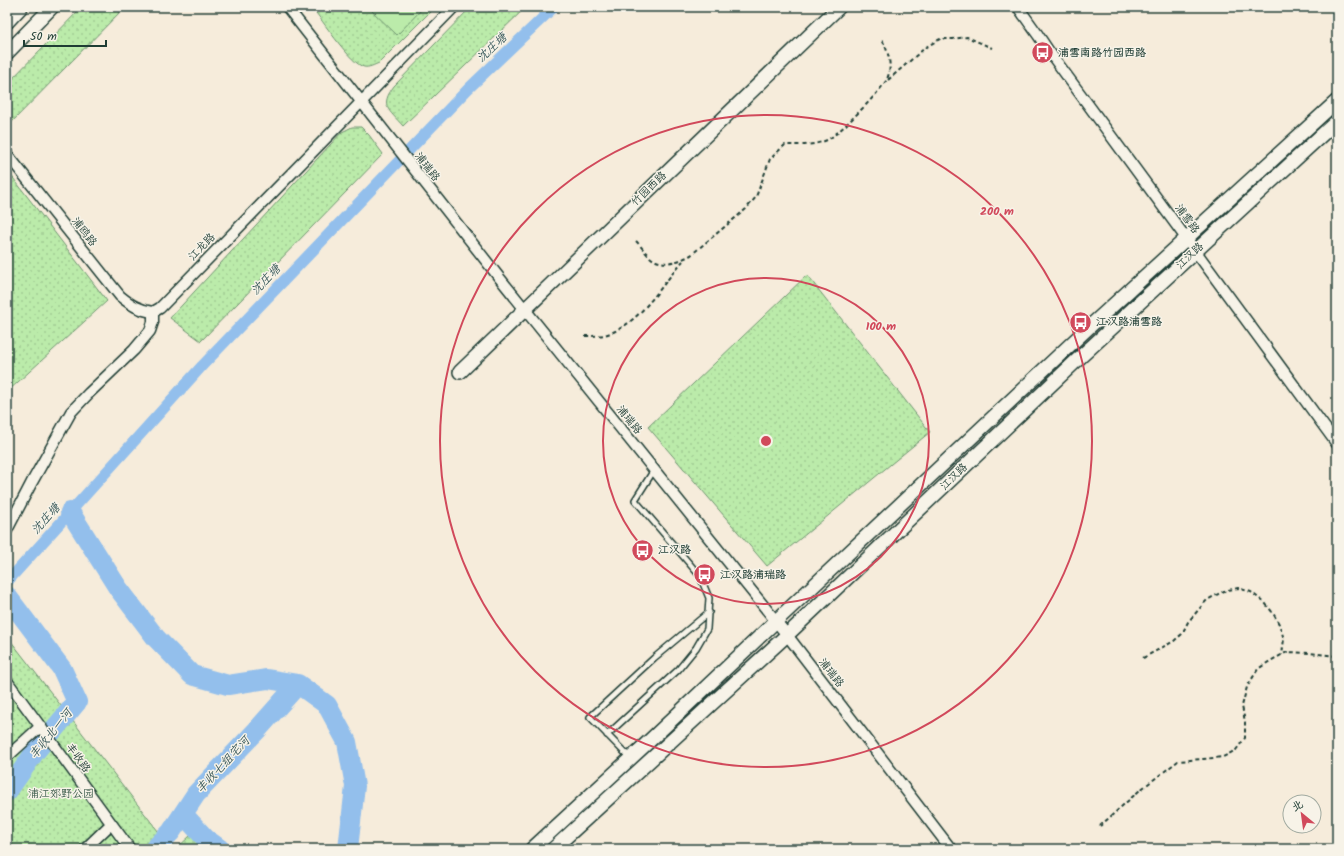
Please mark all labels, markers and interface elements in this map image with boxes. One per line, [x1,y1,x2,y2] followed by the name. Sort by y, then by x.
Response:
[24,22,106,48] scale bar
[30,27,57,46] text: 50 m
[472,27,513,67] water label: 沈庄塘
[1030,40,1056,66] bus stop icon: 浦雪南路竹园西路
[1058,44,1146,62] place label: 浦雪南路竹园西路
[410,148,444,186] street label: 浦瑞路
[627,167,671,211] street label: 竹园西路
[1170,200,1204,238] street label: 浦雪路
[980,202,1014,221] text: 200 m
[67,213,101,251] street label: 浦鸥路
[184,229,220,265] street label: 江龙路
[1172,238,1208,274] street label: 江汉路
[247,259,287,300] water label: 沈庄塘
[1068,309,1094,335] bus stop icon: 江汉路浦雪路
[1096,313,1162,331] place label: 江汉路浦雪路
[866,317,896,336] text: 100 m
[612,402,646,438] street label: 浦瑞路
[759,434,773,448] centre of rings
[936,459,972,495] street label: 江汉路
[27,498,66,539] water label: 沈庄塘
[629,537,655,563] bus stop icon: 江汉路
[658,541,691,559] place label: 江汉路
[691,562,717,588] bus stop icon: 江汉路浦瑞路
[720,566,786,584] place label: 江汉路浦瑞路
[814,654,848,692] street label: 浦瑞路
[25,703,79,763] water label: 丰收北一河
[191,731,256,798] water label: 丰收七组宅河
[61,739,95,777] street label: 丰收路
[28,785,94,803] park label: 浦江郊野公园
[1282,794,1322,834] north arrow
[1288,796,1307,817] text: 北

